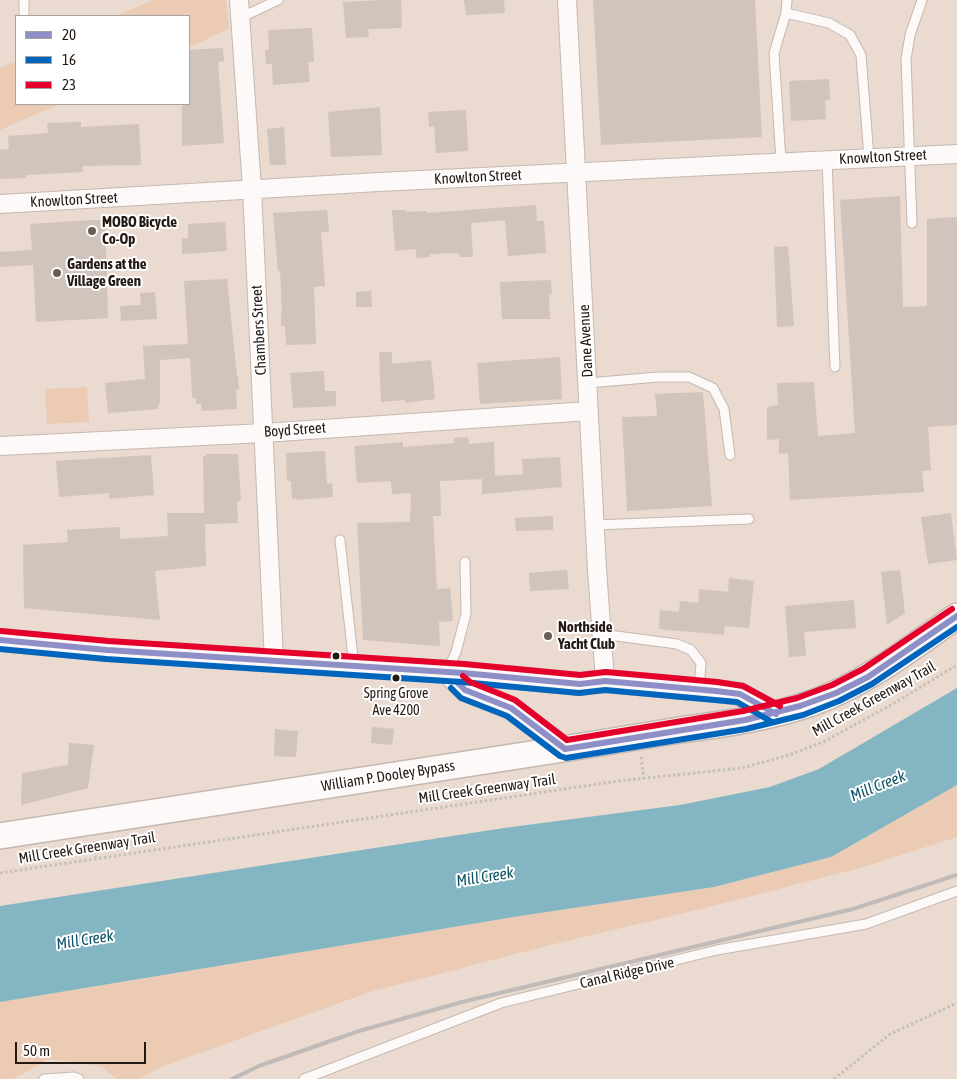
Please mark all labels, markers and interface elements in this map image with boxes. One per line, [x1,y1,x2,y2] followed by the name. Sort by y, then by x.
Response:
[15,15,190,105] legend
[62,26,76,43] text: 20
[62,51,76,68] text: 16
[62,76,76,93] text: 23
[839,146,927,168] street label: Knowlton Street
[434,166,522,188] street label: Knowlton Street
[30,189,118,211] street label: Knowlton Street
[102,213,177,248] place label: MOBO Bicycle Co-Op
[86,225,98,237] marker: MOBO Bicycle Co-Op
[67,255,147,290] place label: Gardens at the Village Green
[51,267,63,279] marker: Gardens at the Village Green
[248,284,270,376] street label: Chambers Street
[575,304,597,378] street label: Dane Avenue
[263,419,327,441] street label: Boyd Street
[558,618,615,653] place label: Northside Yacht Club
[542,630,554,642] marker: Northside Yacht Club
[331,651,341,661] unlabelled marker
[809,658,939,740] street label: Mill Creek Greenway Trail
[391,673,401,683] marker: Spring Grove Ave 4200
[364,686,428,719] place label: Spring Grove Ave 4200
[320,757,456,795] street label: William P. Dooley Bypass
[848,766,908,806] water label: Mill Creek
[417,770,557,808] street label: Mill Creek Greenway Trail
[17,828,157,868] street label: Mill Creek Greenway Trail
[455,863,515,891] water label: Mill Creek
[55,926,115,954] water label: Mill Creek
[578,953,676,993] street label: Canal Ridge Drive
[18,1032,149,1064] scale bar
[23,1042,50,1059] text: 50 m

